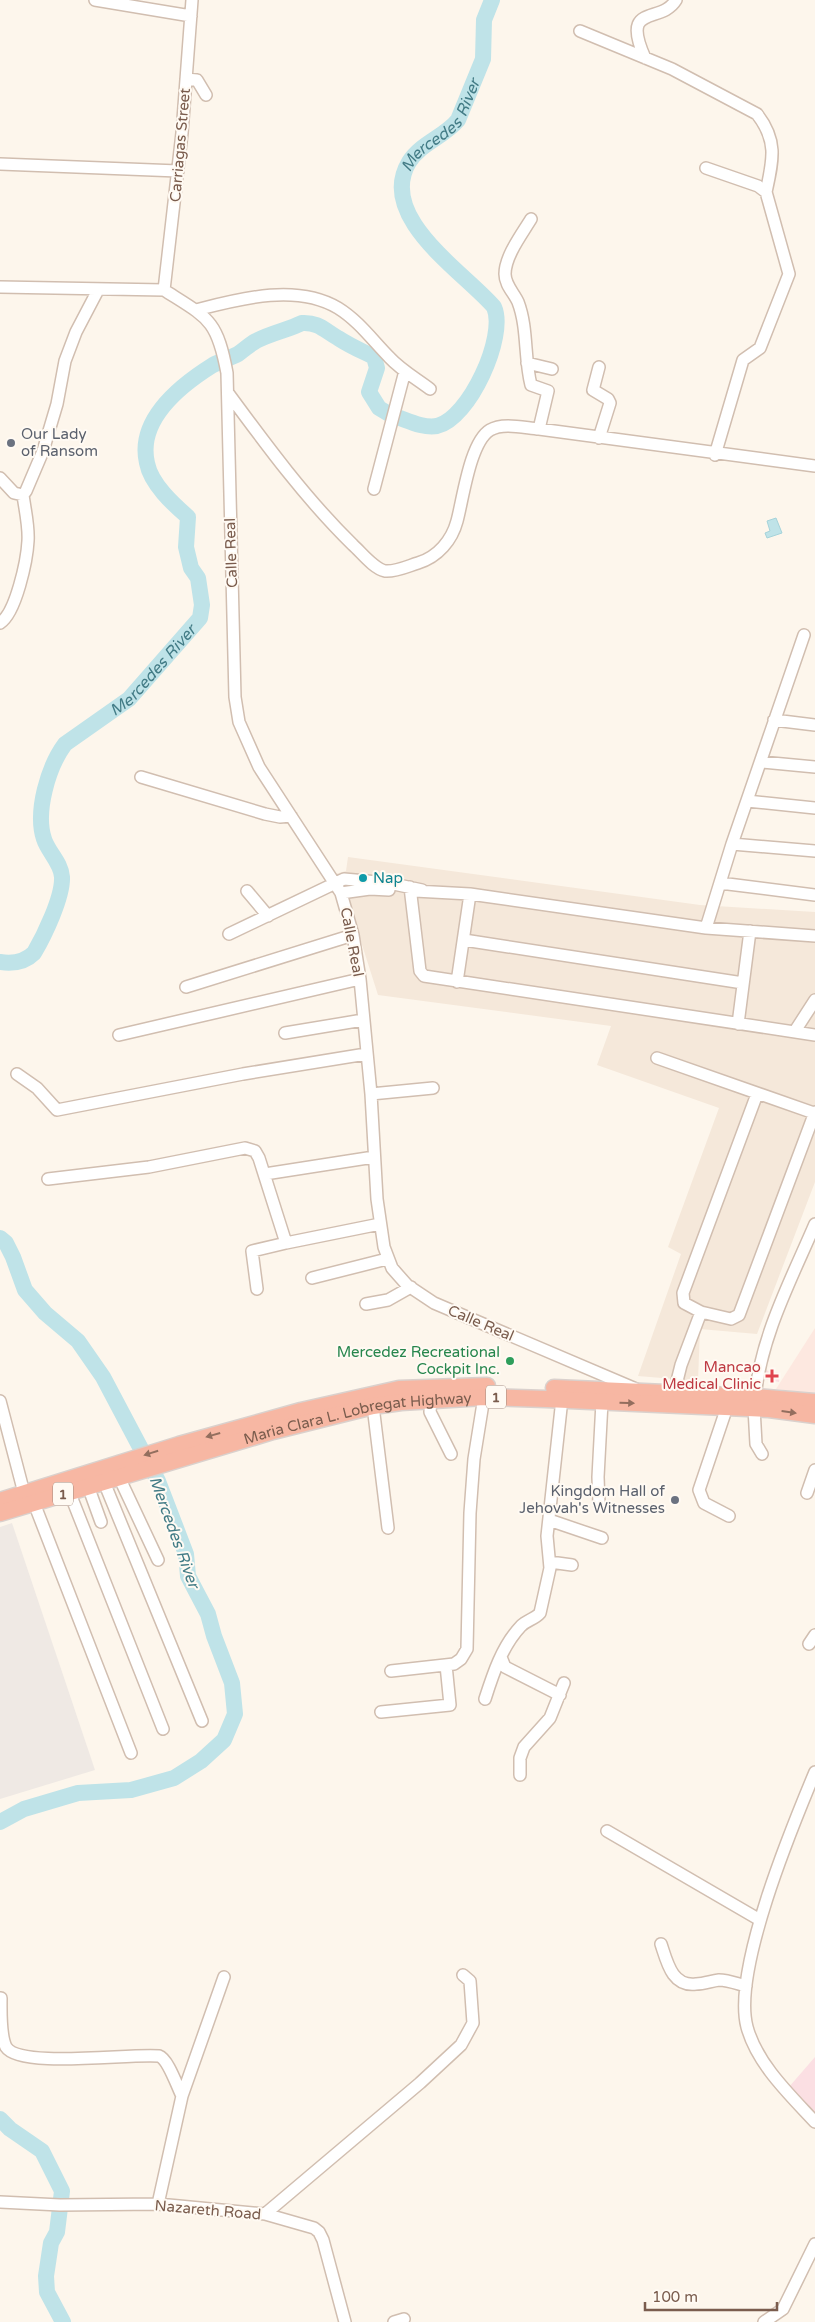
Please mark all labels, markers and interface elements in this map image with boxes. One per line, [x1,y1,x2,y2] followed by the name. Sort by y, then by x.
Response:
[397,74,486,175] water label: Mercedes River
[166,87,194,203] street label: Carriagas Street
[21,425,98,460] place label: Our Lady of Ransom
[5,437,17,449] marker: Our Lady of Ransom
[221,518,241,588] street label: Calle Real
[106,620,202,721] water label: Mercedes River
[373,869,403,887] place label: Nap
[357,872,369,884] marker: Nap
[336,906,368,978] street label: Calle Real
[445,1301,517,1345] street label: Calle Real
[337,1343,500,1378] place label: Mercedez Recreational Cockpit Inc.
[504,1355,516,1367] marker: Mercedez Recreational Cockpit Inc.
[662,1358,761,1393] place label: Mancao Medical Clinic
[765,1369,779,1383] marker: Mancao Medical Clinic
[486,1385,506,1408] road number: 1
[242,1389,472,1448] street label: Maria Clara L. Lobregat Highway
[619,1399,635,1407] one-way arrow
[781,1408,797,1416] one-way arrow
[205,1432,220,1440] one-way arrow
[143,1450,158,1458] one-way arrow
[145,1474,204,1593] water label: Mercedes River
[53,1482,73,1506] road number: 1
[519,1482,665,1517] place label: Kingdom Hall of Jehovah's Witnesses
[669,1494,681,1506] marker: Kingdom Hall of Jehovah's Witnesses
[154,2196,262,2224] street label: Nazareth Road
[645,2280,778,2312] scale bar
[652,2288,698,2306] text: 100 m

